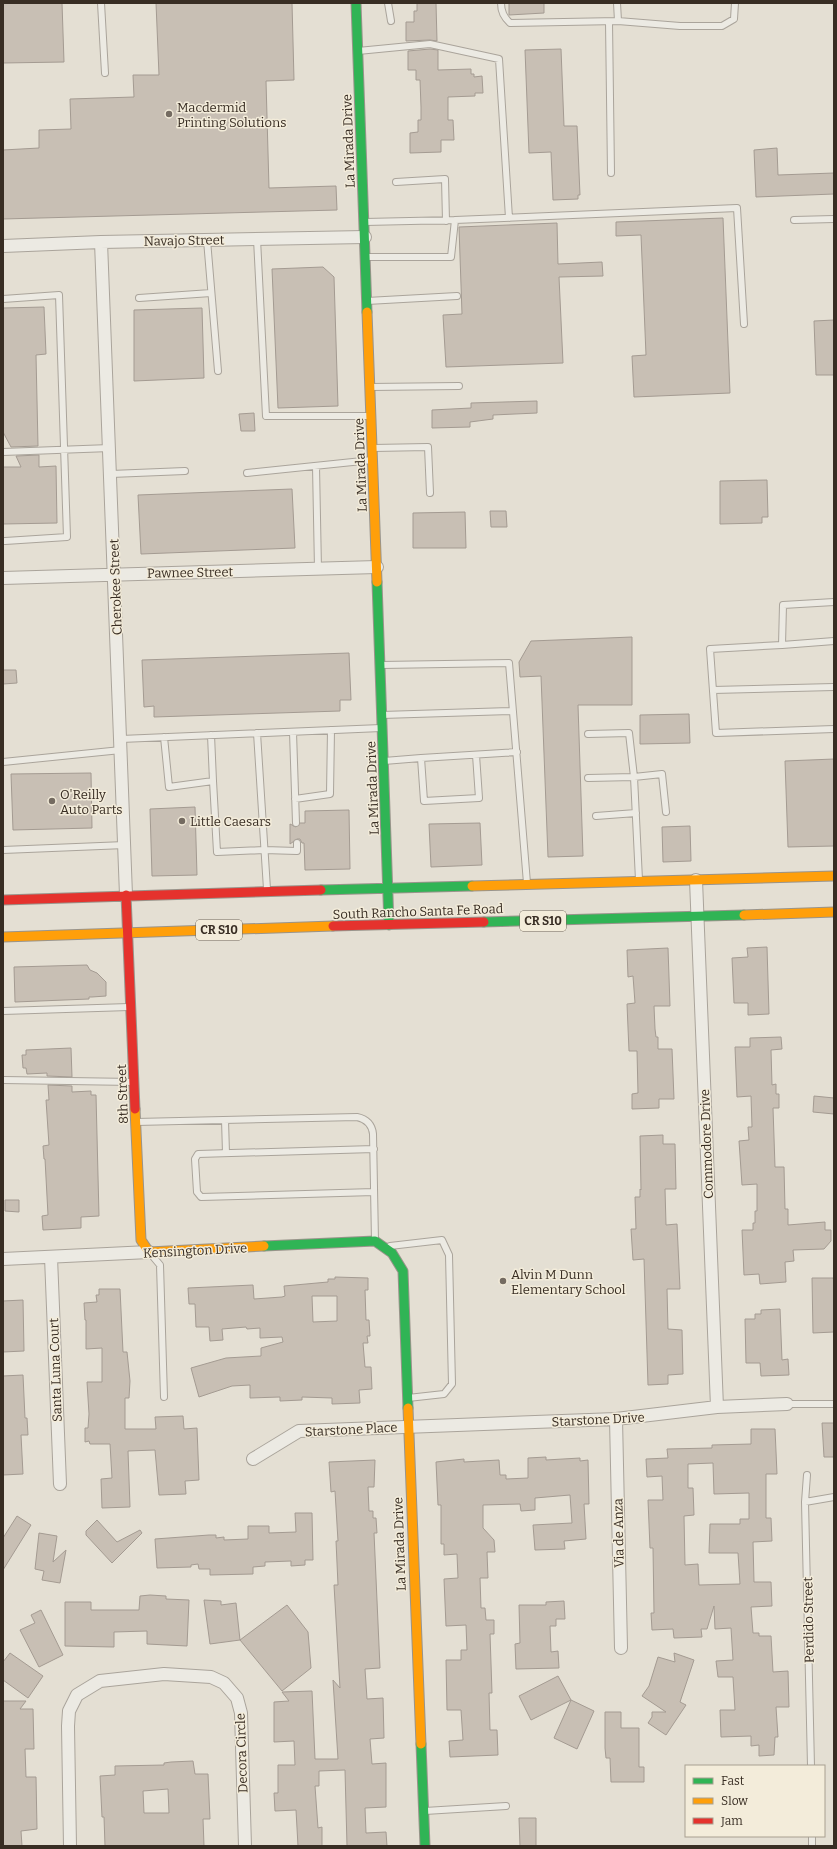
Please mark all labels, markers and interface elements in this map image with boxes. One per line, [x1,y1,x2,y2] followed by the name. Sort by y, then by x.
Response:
[339,94,358,188] street label: La Mirada Drive
[177,100,286,130] place label: Macdermid Printing Solutions
[164,109,174,119] marker: Macdermid Printing Solutions
[143,232,225,249] street label: Navajo Street
[351,418,370,512] street label: La Mirada Drive
[106,538,125,636] street label: Cherokee Street
[147,564,234,581] street label: Pawnee Street
[363,741,382,835] street label: La Mirada Drive
[60,787,123,817] place label: O'Reilly Auto Parts
[47,796,57,806] marker: O'Reilly Auto Parts
[190,814,271,829] place label: Little Caesars
[177,816,187,826] marker: Little Caesars
[332,901,504,922] street label: South Rancho Santa Fe Road
[520,911,566,931] road number: CR S10
[196,920,242,940] road number: CR S10
[114,1064,131,1124] street label: 8th Street
[697,1089,716,1199] street label: Commodore Drive
[143,1240,248,1261] street label: Kensington Drive
[511,1267,626,1297] place label: Alvin M Dunn Elementary School
[498,1276,508,1286] marker: Alvin M Dunn Elementary School
[46,1317,65,1422] street label: Santa Luna Court
[551,1410,645,1429] street label: Starstone Drive
[304,1420,398,1439] street label: Starstone Place
[390,1497,409,1591] street label: La Mirada Drive
[610,1498,627,1568] street label: Via de Anza
[800,1576,817,1663] street label: Perdido Street
[233,1713,250,1793] street label: Decora Circle
[685,1765,825,1837] legend
[721,1774,745,1788] text: Fast
[721,1794,748,1808] text: Slow
[720,1814,743,1828] text: Jam

